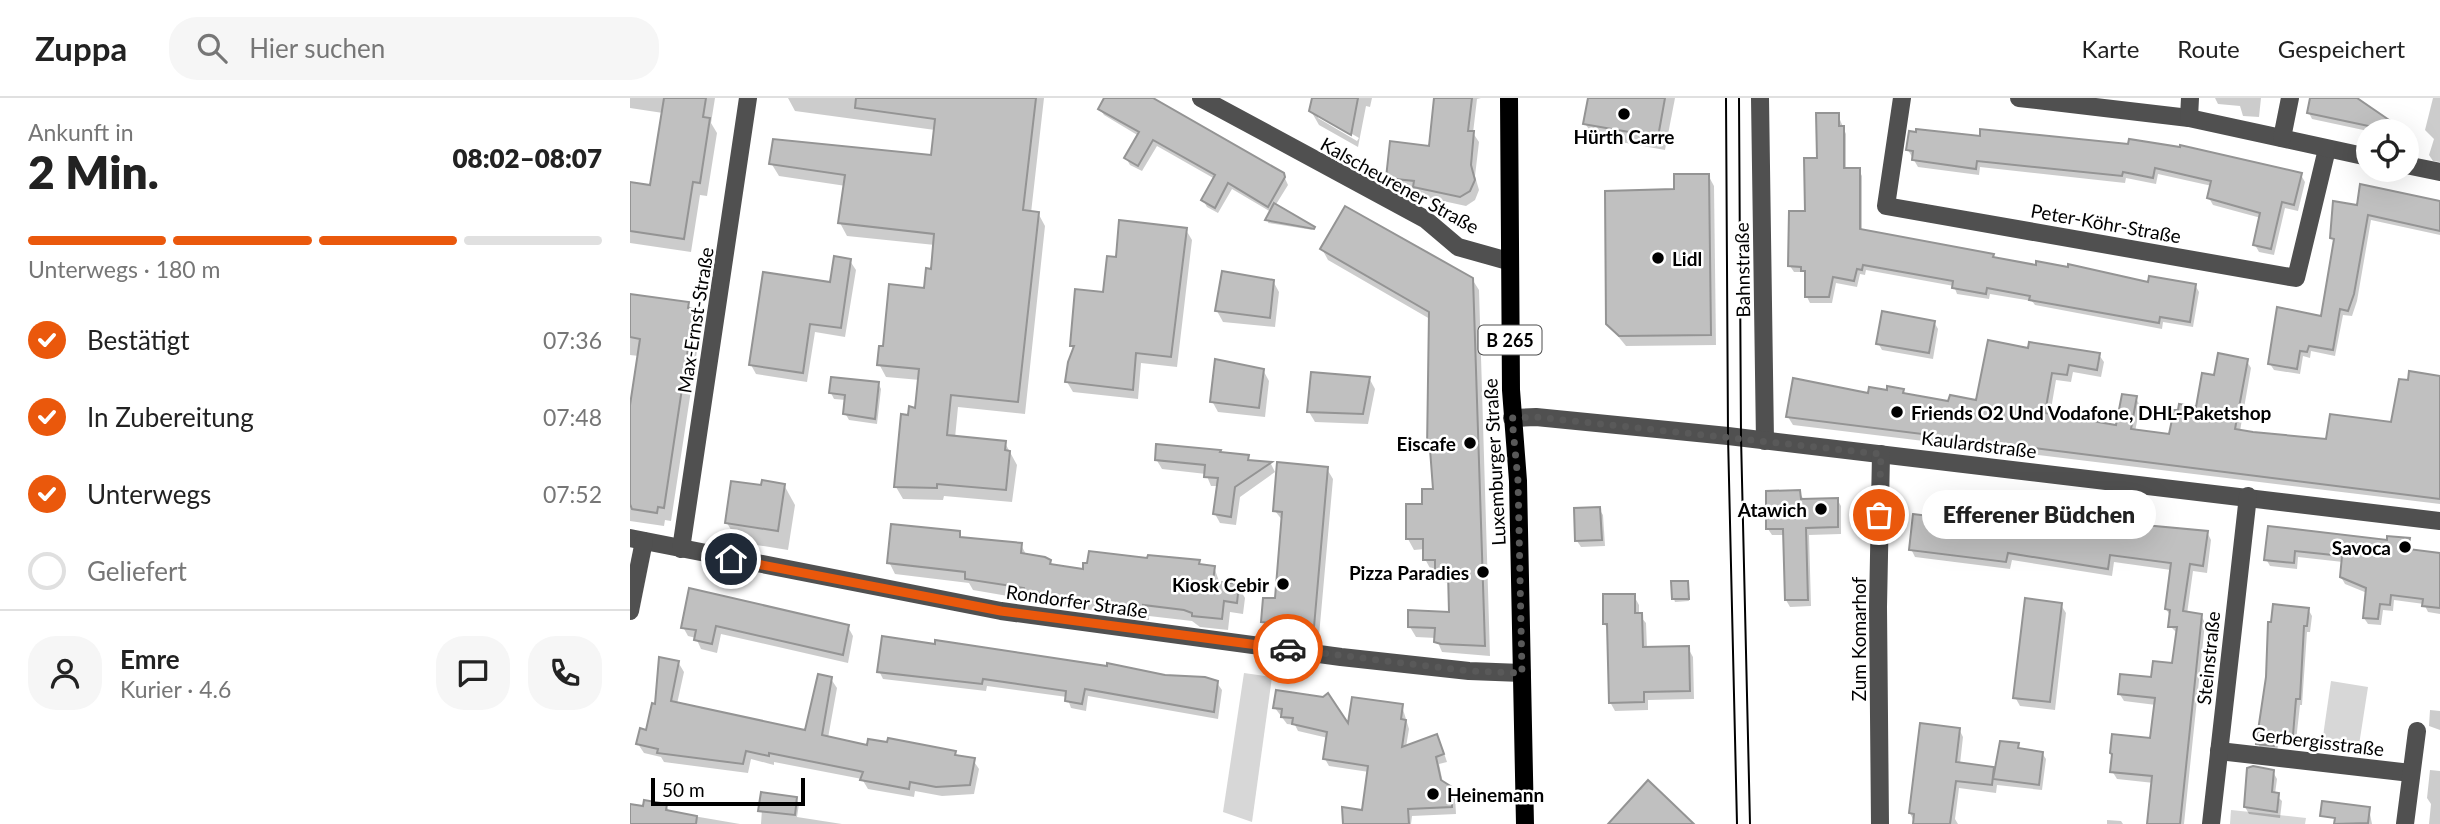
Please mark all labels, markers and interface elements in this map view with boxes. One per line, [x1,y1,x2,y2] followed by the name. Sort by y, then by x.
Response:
[169,17,659,80] search box
[35,28,127,68] text: Zuppa
[193,29,231,67] icon: search
[249,32,385,64] text: Hier suchen
[2082,34,2139,63] text: Karte
[2177,34,2240,63] text: Route
[2278,34,2405,63] text: Gespeichert
[1616,106,1632,122] marker: Hürth Carre
[28,118,134,146] text: Ankunft in
[2356,119,2419,182] map controls
[2356,119,2419,182] button: locate
[1574,125,1674,148] place label: Hürth Carre
[1317,132,1483,238] street label: Kalscheurener Straße
[452,142,602,174] text: 08:02–08:07
[28,144,159,199] text: 2 Min.
[2029,198,2183,248] street label: Peter-Köhr-Straße
[1730,222,1754,318] street label: Bahnstraße
[672,245,718,395] street label: Max-Ernst-Straße
[1672,247,1702,270] place label: Lidl
[1650,250,1666,266] marker: Lidl
[28,255,221,283] text: Unterwegs · 180 m
[28,321,66,359] icon: check
[87,324,190,356] text: Bestätigt
[543,326,602,354] text: 07:36
[1478,326,1542,354] road number: B 265
[1478,378,1510,546] street label: Luxemburger Straße
[28,398,66,436] icon: check
[87,401,254,433] text: In Zubereitung
[1911,401,2272,424] place label: Friends O2 Und Vodafone, DHL-Paketshop
[543,403,602,431] text: 07:48
[1889,404,1905,420] marker: Friends O2 Und Vodafone, DHL-Paketshop
[1920,426,2038,462] street label: Kaulardstraße
[1397,432,1456,455] place label: Eiscafe
[1462,435,1478,451] marker: Eiscafe
[28,475,66,513] icon: check
[87,478,211,510] text: Unterwegs
[543,480,602,508] text: 07:52
[1849,485,1909,545] pin
[1921,490,2156,540] callout: Efferener Büdchen
[1860,496,1898,534] icon: bag
[1737,498,1807,521] place label: Atawich
[1943,500,2135,528] text: Efferener Büdchen
[1813,501,1829,517] marker: Atawich
[701,529,761,589] pin
[2332,536,2391,559] place label: Savoca
[2397,539,2413,555] marker: Savoca
[712,540,750,578] icon: home
[87,555,187,587] text: Geliefert
[1349,561,1469,584] place label: Pizza Paradies
[1475,564,1491,580] marker: Pizza Paradies
[1172,573,1270,596] place label: Kiosk Cebir
[1275,576,1291,592] marker: Kiosk Cebir
[1847,576,1870,701] street label: Zum Komarhof
[1005,580,1149,622] street label: Rondorfer Straße
[2192,610,2224,706] street label: Steinstraße
[1253,614,1323,684] courier
[1269,630,1307,668] icon: car
[28,636,102,710] button: person
[436,636,510,710] button: chat
[528,636,602,710] button: phone
[120,643,180,675] text: Emre
[120,675,231,703] text: Kurier · 4.6
[2251,721,2385,761] street label: Gerbergisstraße
[651,775,805,807] scale bar
[662,778,705,801] text: 50 m
[1447,783,1544,806] place label: Heinemann
[1425,786,1441,802] marker: Heinemann

